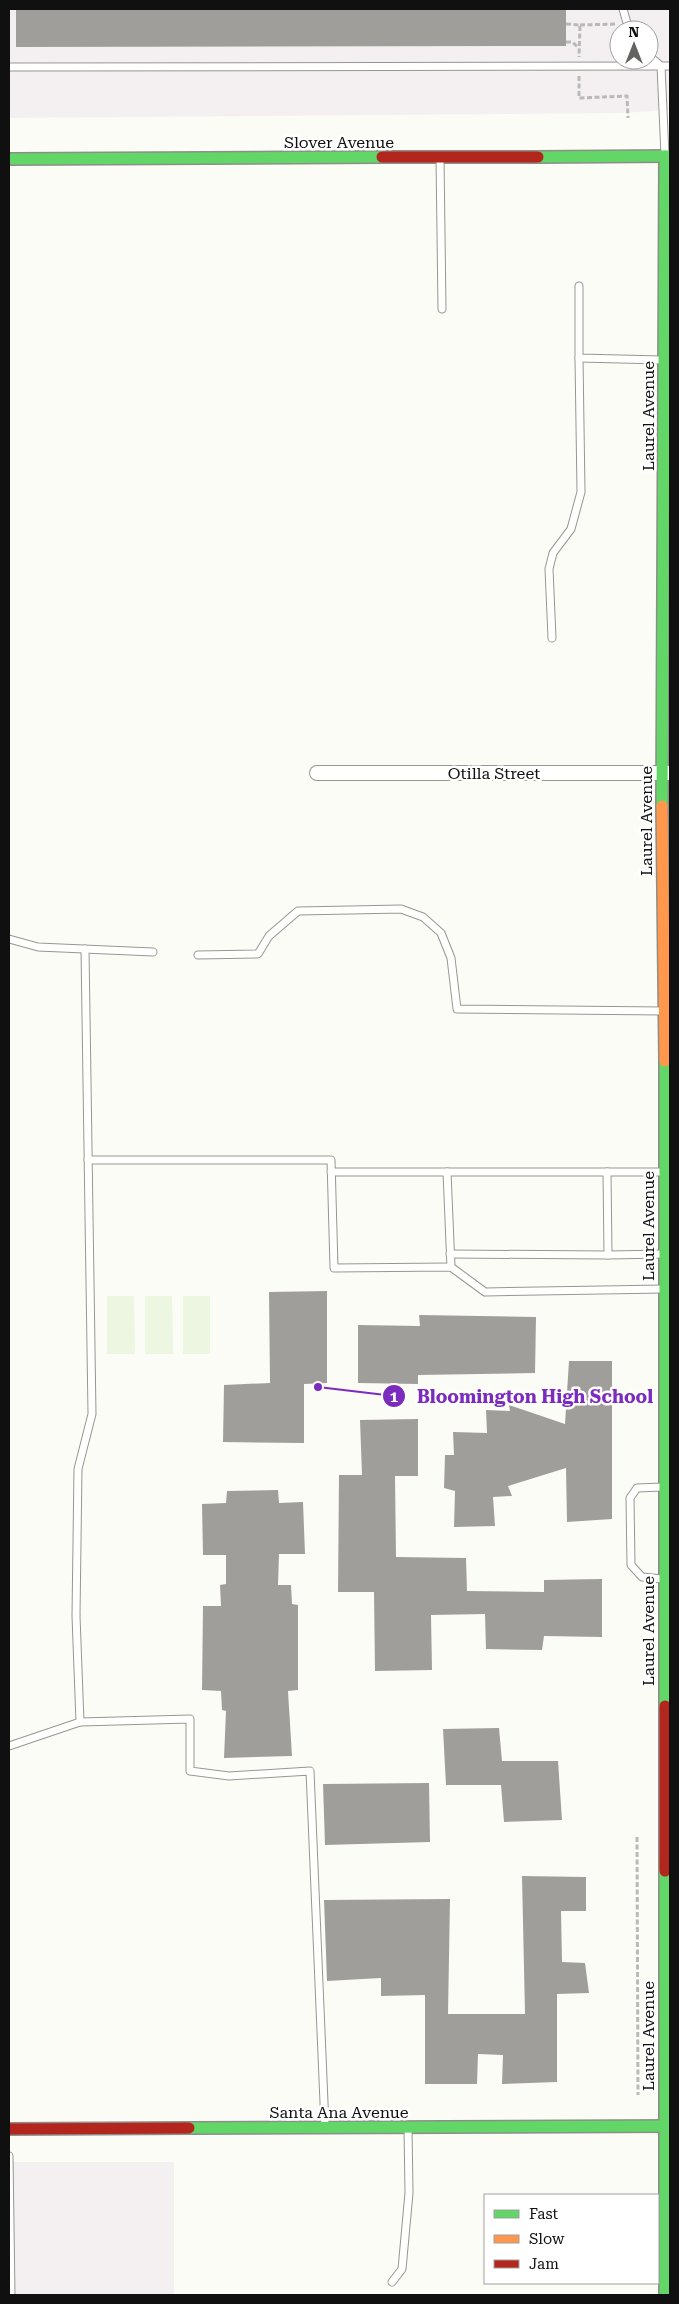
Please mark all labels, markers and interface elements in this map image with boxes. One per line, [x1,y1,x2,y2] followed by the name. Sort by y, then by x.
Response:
[609,20,659,70] north arrow
[629,24,640,40] text: N
[284,133,394,152] street label: Slover Avenue
[639,361,658,471] street label: Laurel Avenue
[448,764,540,783] street label: Otilla Street
[637,766,656,876] street label: Laurel Avenue
[639,1171,658,1281] street label: Laurel Avenue
[382,1380,663,1413] callout: Bloomington High School
[417,1386,653,1407] text: Bloomington High School
[390,1388,399,1406] text: 1
[639,1576,658,1686] street label: Laurel Avenue
[639,1981,658,2091] street label: Laurel Avenue
[269,2103,409,2122] street label: Santa Ana Avenue
[484,2194,659,2284] legend
[529,2205,559,2223] text: Fast
[529,2230,565,2248] text: Slow
[529,2255,559,2273] text: Jam

